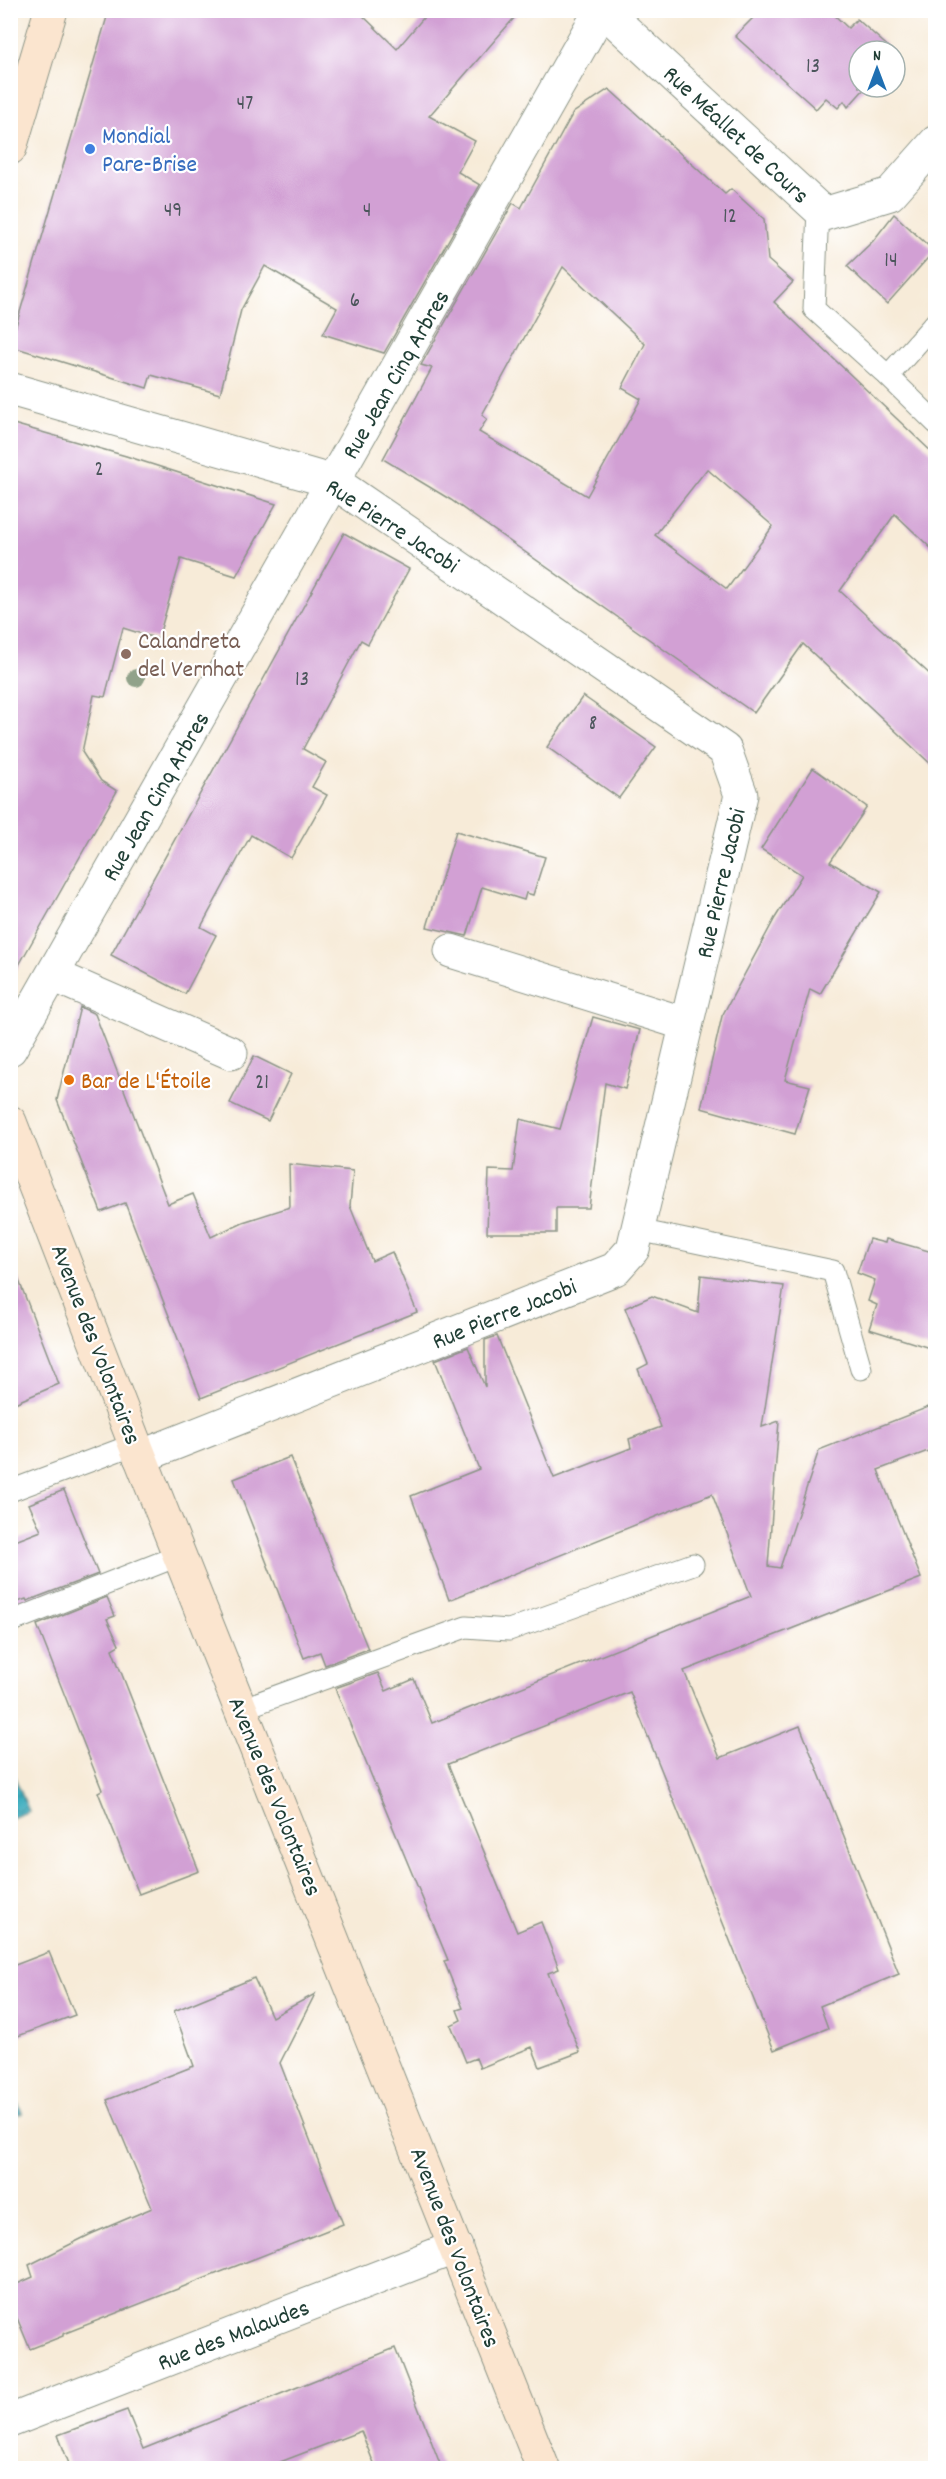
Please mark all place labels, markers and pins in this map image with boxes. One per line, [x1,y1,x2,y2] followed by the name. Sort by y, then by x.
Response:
[102,121,197,183] place label: Mondial Pare-Brise
[83,142,97,156] marker: Mondial Pare-Brise
[138,626,244,688] place label: Calandreta del Vernhat
[119,647,133,661] marker: Calandreta del Vernhat
[81,1066,211,1100] place label: Bar de L'Étoile
[62,1073,76,1087] marker: Bar de L'Étoile

